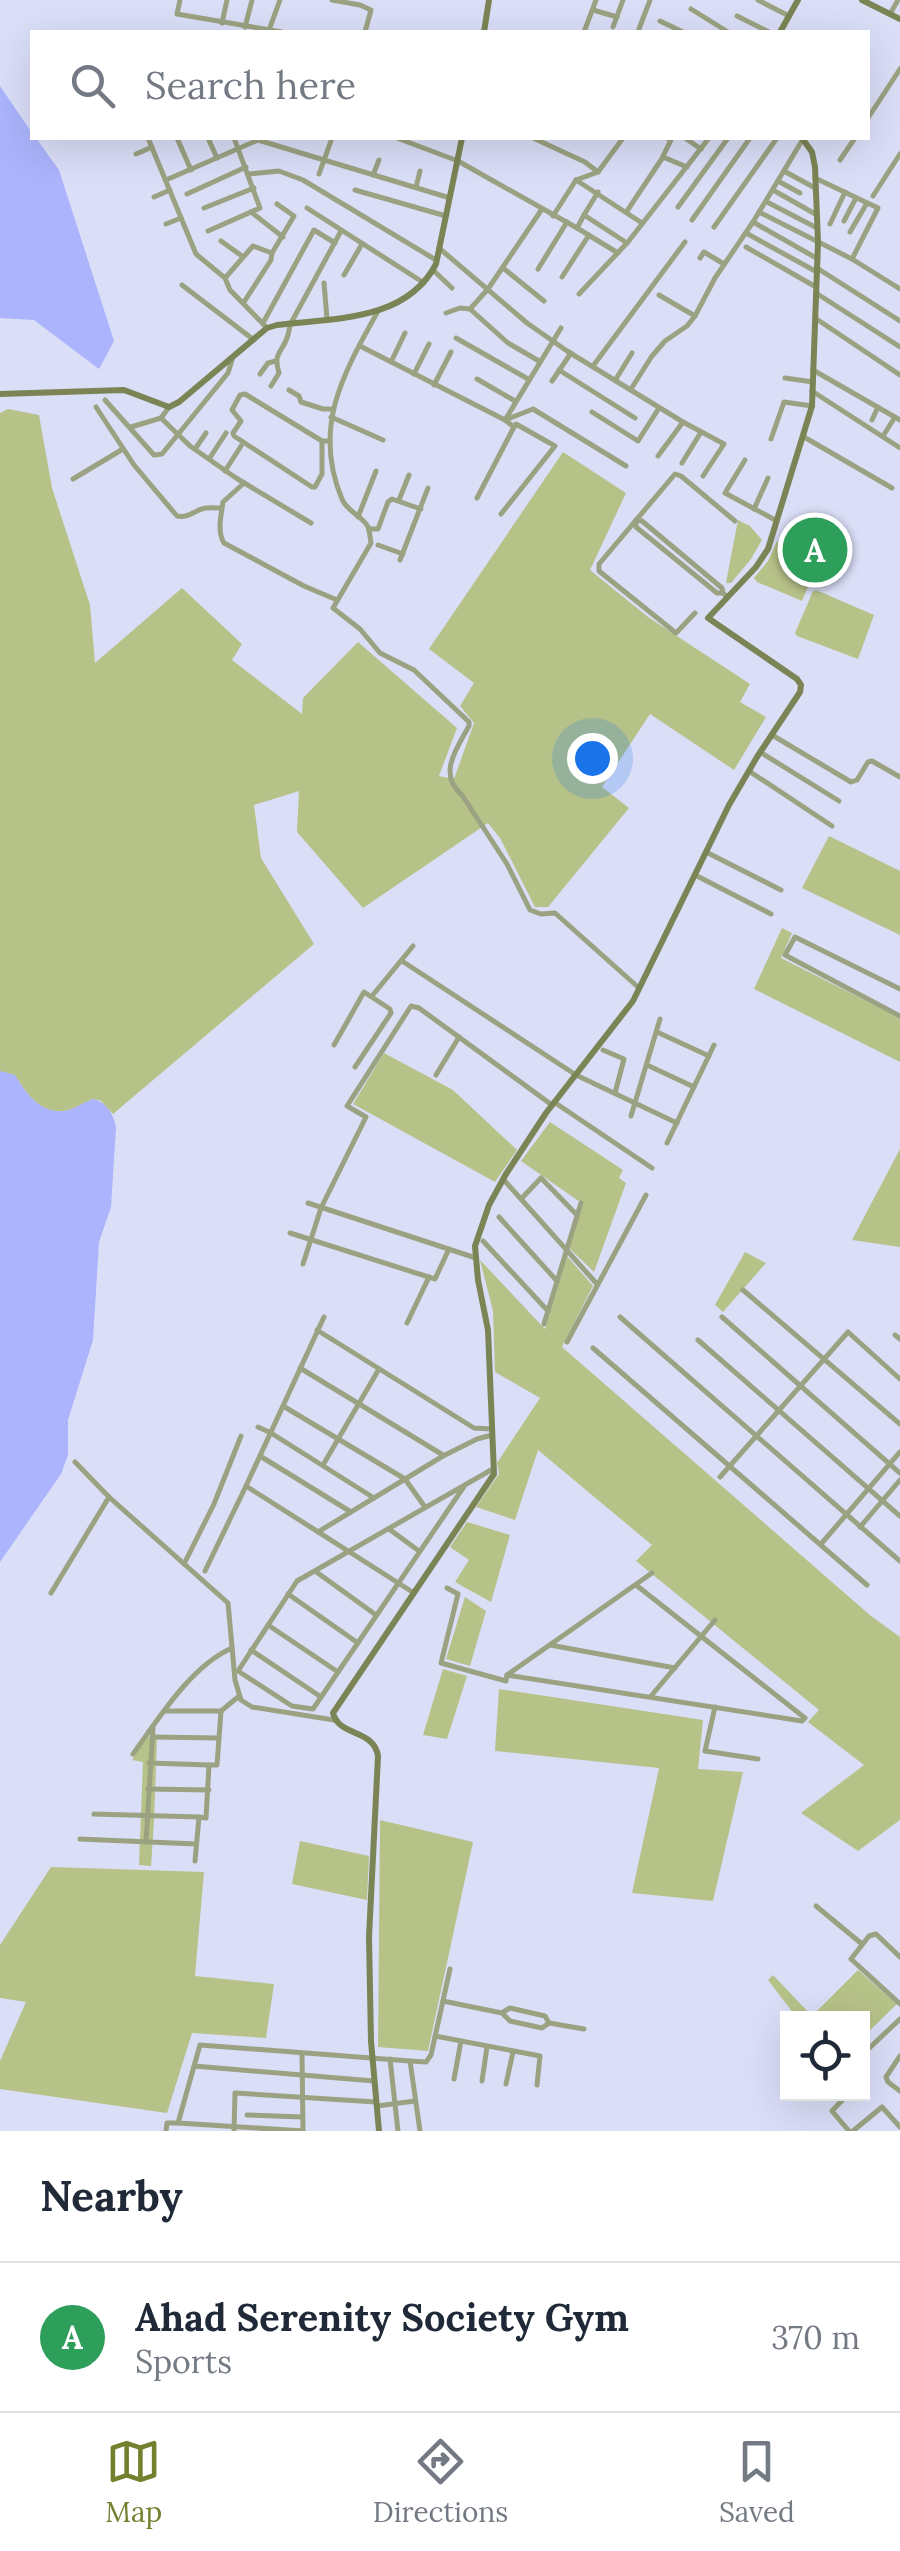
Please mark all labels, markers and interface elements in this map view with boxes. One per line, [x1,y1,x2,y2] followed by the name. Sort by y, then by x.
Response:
[30,30,870,140] search box
[65,58,120,113] icon: search
[145,61,356,109] text: Search here
[782,512,848,588] pin: A
[567,733,618,784] your location
[780,2011,870,2101] map controls
[780,2011,870,2101] button: locate
[40,2169,183,2223] text: Nearby
[135,2293,629,2341] text: Ahad Serenity Society Gym
[62,2317,83,2358] text: A
[771,2317,860,2358] text: 370 m
[135,2341,232,2382] text: Sports
[105,2434,162,2530] tab: Map
[373,2434,508,2530] tab: Directions
[719,2434,795,2530] tab: Saved

